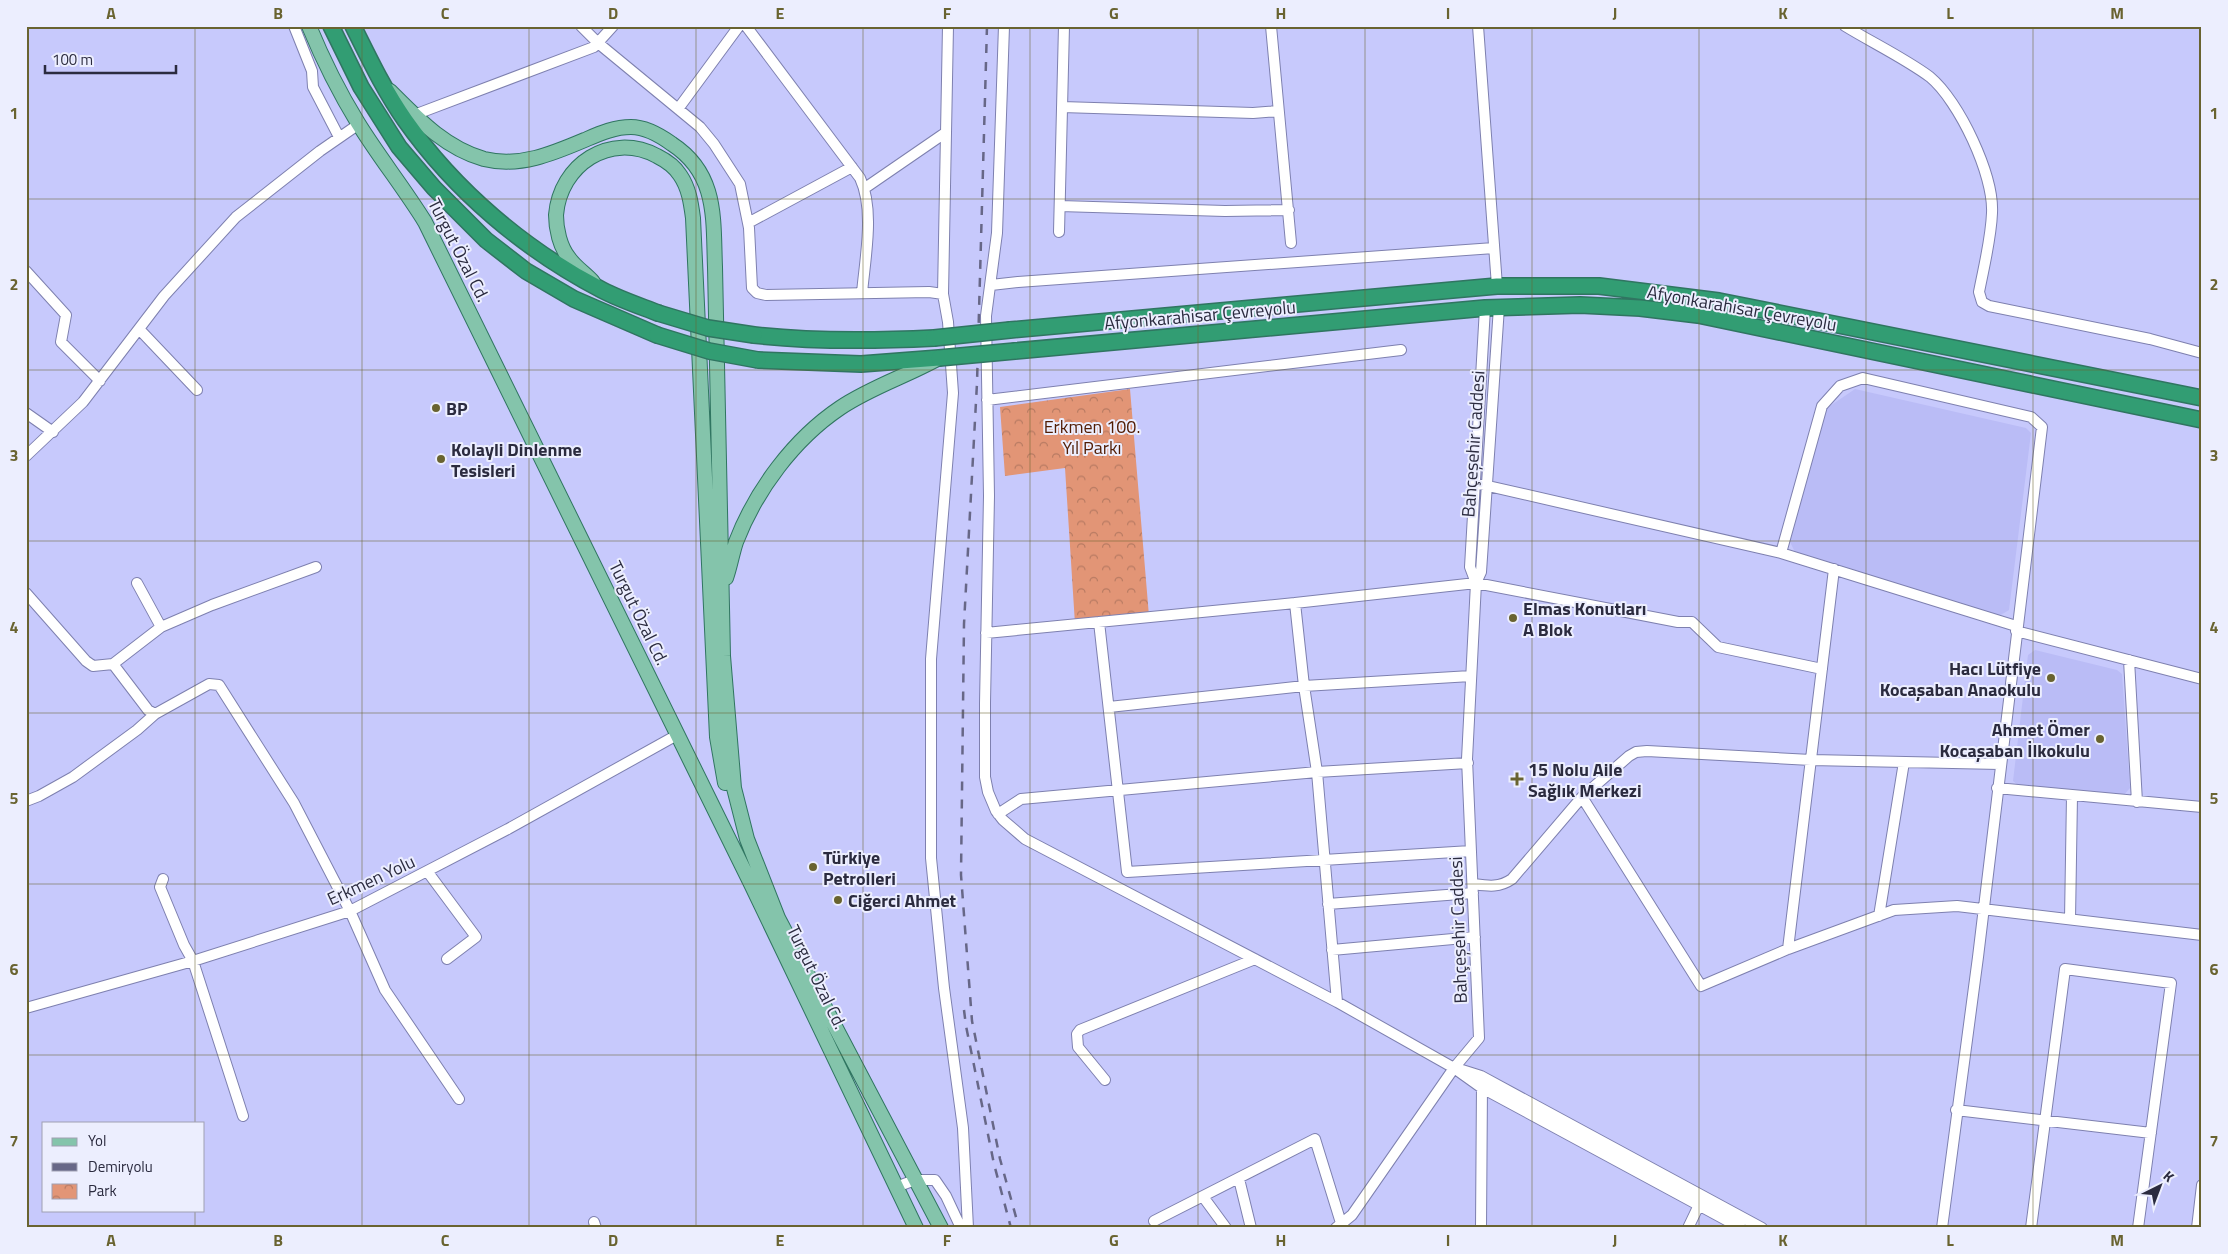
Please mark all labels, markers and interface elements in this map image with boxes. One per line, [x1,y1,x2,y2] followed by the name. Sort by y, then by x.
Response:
[106,1,116,25] text: A
[273,1,283,25] text: B
[441,1,450,25] text: C
[608,1,618,25] text: D
[776,1,785,25] text: E
[943,1,952,25] text: F
[1109,1,1119,25] text: G
[1276,1,1286,25] text: H
[1446,1,1450,25] text: I
[1613,1,1617,25] text: J
[1778,1,1788,25] text: K
[1946,1,1954,25] text: L
[2110,1,2124,25] text: M
[45,42,176,74] scale bar
[52,48,93,71] text: 100 m
[10,101,18,125] text: 1
[2210,101,2218,125] text: 1
[421,194,497,306] street label: Turgut Özal Cd.
[10,272,18,296] text: 2
[2210,272,2218,296] text: 2
[1645,278,1839,338] street label: Afyonkarahisar Çevreyolu
[1103,293,1297,337] street label: Afyonkarahisar Çevreyolu
[1454,370,1492,518] street label: Bahçeşehir Caddesi
[446,395,468,422] place label: BP
[430,402,442,414] marker: BP
[1044,413,1140,461] park label: Erkmen 100. Yıl Parkı
[451,436,582,484] place label: Kolayli Dinlenme Tesisleri
[10,443,18,467] text: 3
[2210,443,2218,467] text: 3
[435,453,447,465] marker: Kolayli Dinlenme Tesisleri
[602,556,676,670] street label: Turgut Özal Cd.
[1523,595,1646,643] place label: Elmas Konutları A Blok
[1507,612,1519,624] marker: Elmas Konutları A Blok
[10,615,19,639] text: 4
[2210,615,2219,639] text: 4
[1880,655,2041,703] place label: Hacı Lütfiye Kocaşaban Anaokulu
[2045,672,2057,684] marker: Hacı Lütfiye Kocaşaban Anaokulu
[1940,716,2090,764] place label: Ahmet Ömer Kocaşaban İlkokulu
[2094,733,2106,745] marker: Ahmet Ömer Kocaşaban İlkokulu
[1528,756,1642,804] place label: 15 Nolu Aile Sağlık Merkezi
[1510,772,1524,786] marker: 15 Nolu Aile Sağlık Merkezi
[10,786,19,810] text: 5
[2210,786,2219,810] text: 5
[823,844,896,892] place label: Türkiye Petrolleri
[323,848,419,912] street label: Erkmen Yolu
[1442,856,1474,1004] street label: Bahçeşehir Caddesi
[807,861,819,873] marker: Türkiye Petrolleri
[848,887,957,914] place label: Ciğerci Ahmet
[832,894,844,906] marker: Ciğerci Ahmet
[780,920,854,1034] street label: Turgut Özal Cd.
[10,957,19,981] text: 6
[2210,957,2219,981] text: 6
[42,1122,205,1212] legend
[10,1129,18,1153] text: 7
[88,1129,106,1152] text: Yol
[2210,1129,2218,1153] text: 7
[88,1155,153,1178] text: Demiryolu
[2136,1162,2186,1212] north arrow
[2159,1165,2180,1187] text: K
[88,1179,117,1202] text: Park
[106,1228,116,1252] text: A
[273,1228,283,1252] text: B
[441,1228,450,1252] text: C
[608,1228,618,1252] text: D
[776,1228,785,1252] text: E
[943,1228,952,1252] text: F
[1109,1228,1119,1252] text: G
[1276,1228,1286,1252] text: H
[1446,1228,1450,1252] text: I
[1613,1228,1617,1252] text: J
[1778,1228,1788,1252] text: K
[1946,1228,1954,1252] text: L
[2110,1228,2124,1252] text: M

